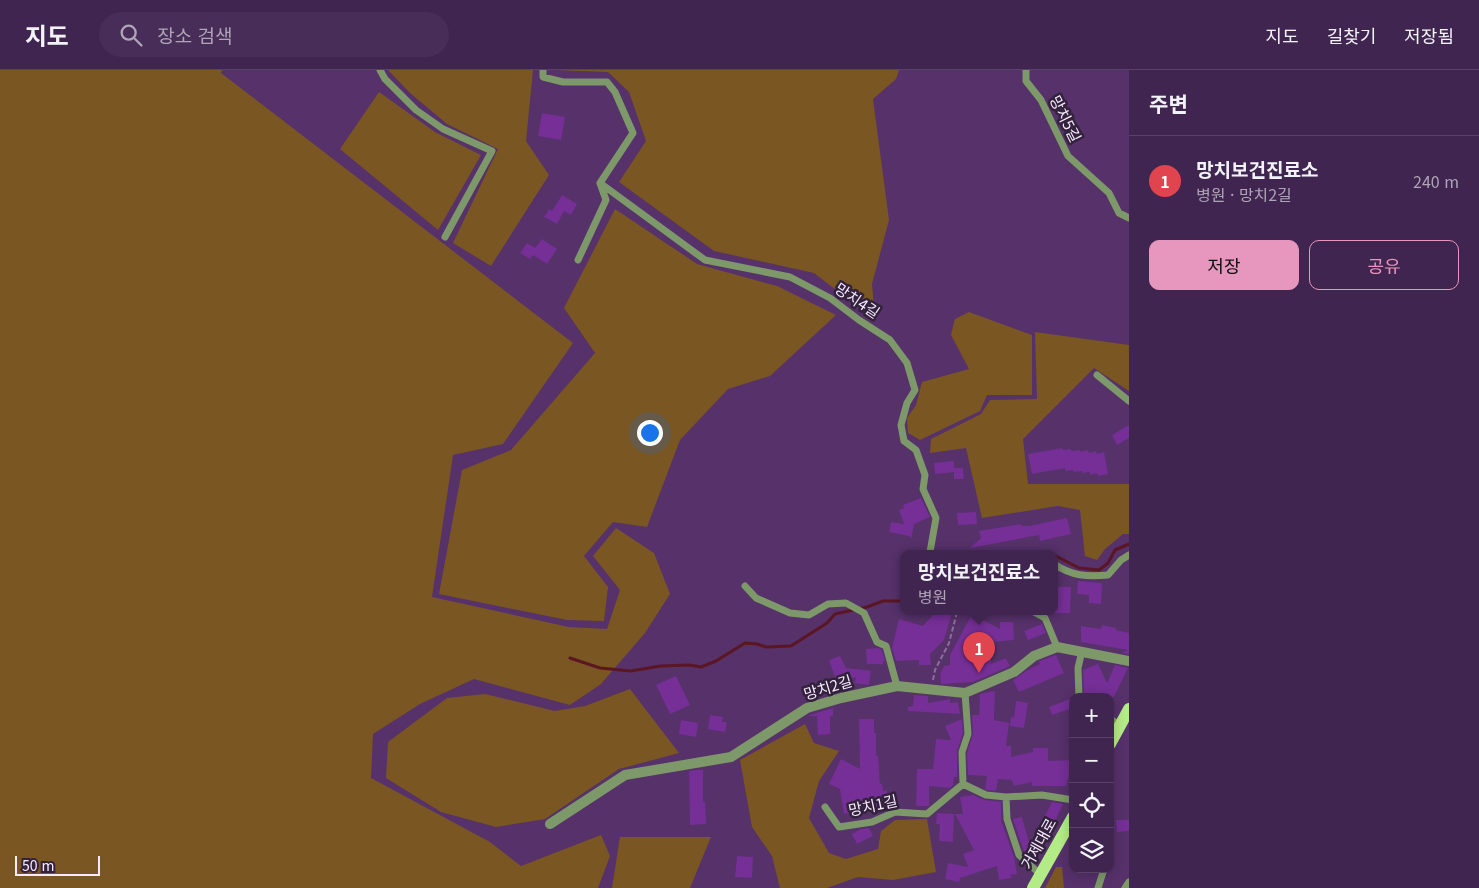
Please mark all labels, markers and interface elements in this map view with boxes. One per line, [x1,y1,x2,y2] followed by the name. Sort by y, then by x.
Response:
[99,12,449,57] search box
[25,17,69,52] text: 지도
[117,21,145,49] icon: search
[157,21,232,48] text: 장소 검색
[1266,22,1299,48] text: 지도
[1327,22,1376,48] text: 길찾기
[1404,22,1454,48] text: 저장됨
[1149,88,1188,118] text: 주변
[1046,91,1087,145] street label: 망치5길
[1196,155,1318,182] text: 망치보건진료소
[1160,169,1170,193] text: 1
[1413,169,1459,193] text: 240 m
[1196,182,1292,206] text: 병원 · 망치2길
[1149,240,1299,290] button: 저장
[1309,240,1459,290] button: 공유
[831,277,884,322] street label: 망치4길
[637,420,663,446] your location
[900,550,1058,615] popup
[918,557,1040,584] text: 망치보건진료소
[918,584,947,608] text: 병원
[963,632,995,673] pin: 1
[801,669,854,704] street label: 망치2길
[1069,693,1114,873] map controls
[1069,693,1114,738] button: +
[1069,738,1114,783] button: −
[1069,783,1114,828] button: locate
[846,789,899,820] street label: 망치1길
[1015,814,1060,873] street label: 거제대로
[1069,828,1114,873] button: layers
[15,853,100,876] scale bar
[22,855,54,875] text: 50 m

